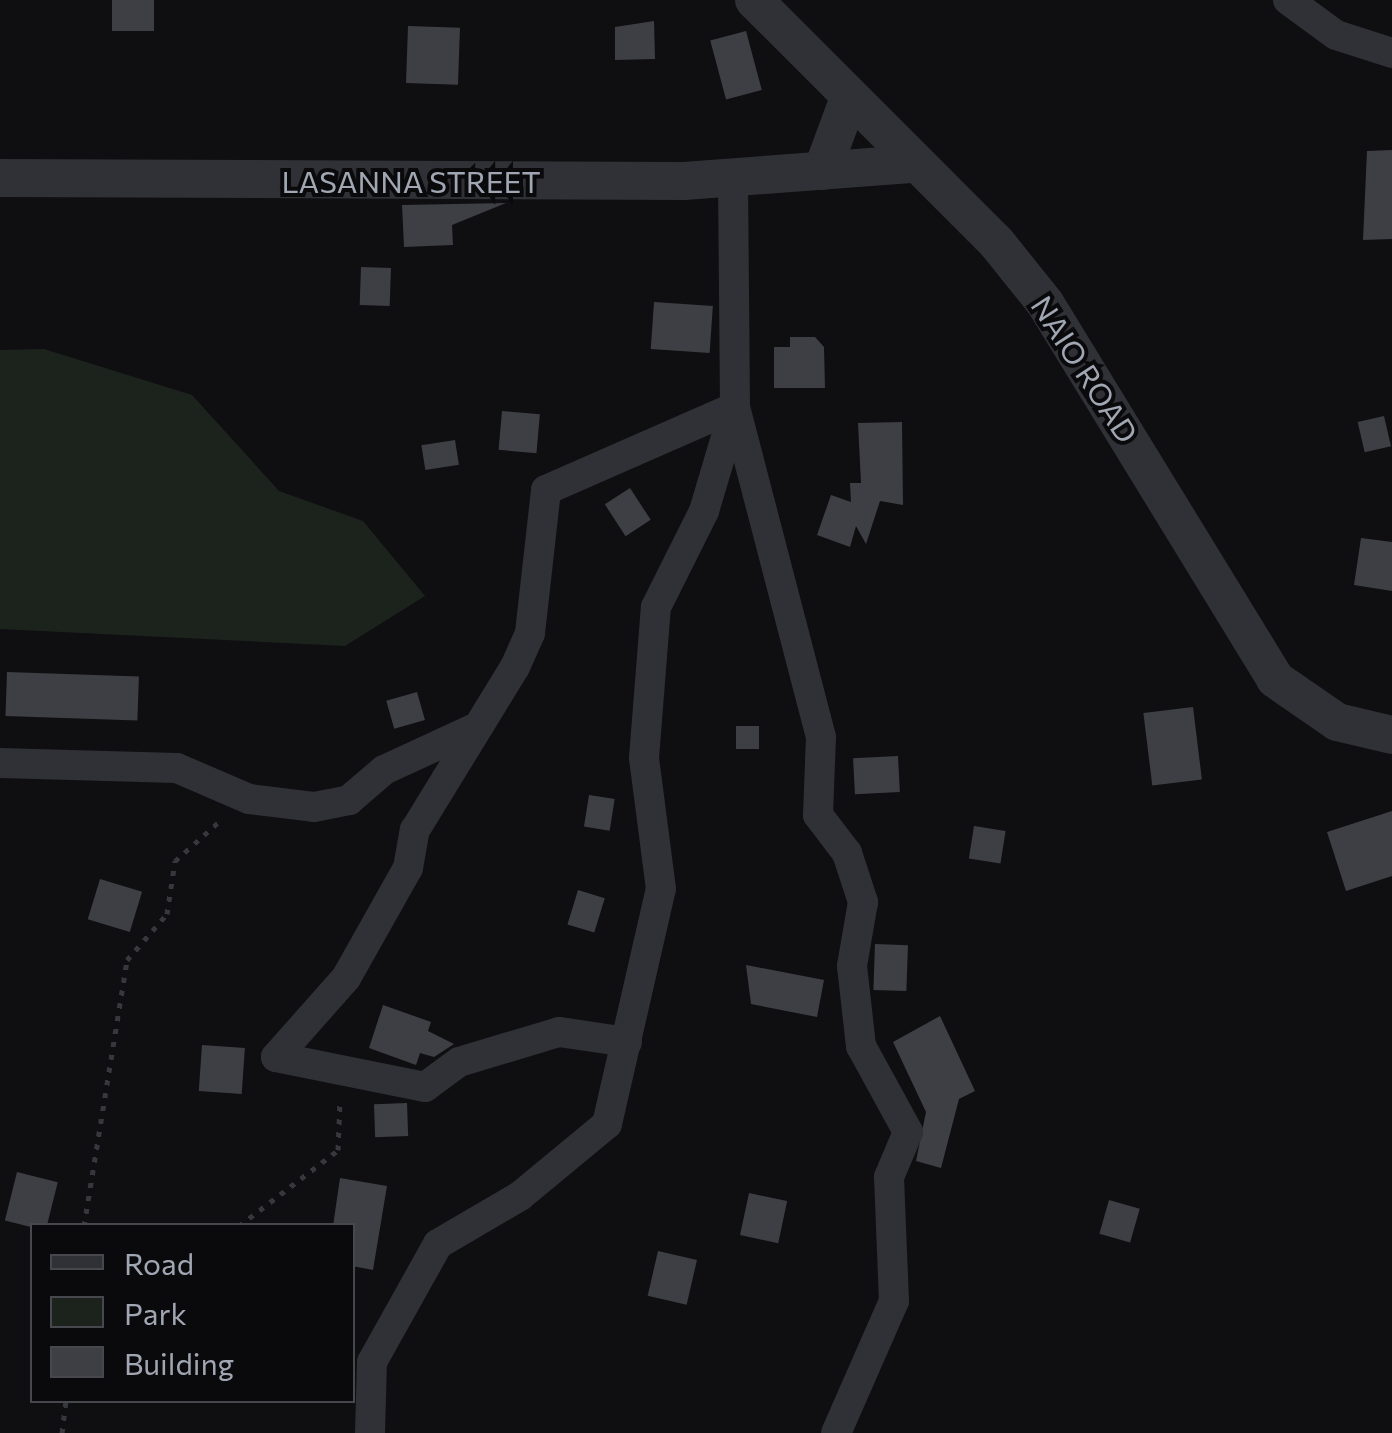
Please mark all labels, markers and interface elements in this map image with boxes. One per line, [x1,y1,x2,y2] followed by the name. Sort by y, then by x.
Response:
[281,163,541,199] street label: LASANNA STREET
[1024,289,1146,449] street label: NAIO ROAD
[30,1223,355,1403] legend
[124,1244,194,1281] text: Road
[124,1294,187,1331] text: Park
[124,1344,234,1381] text: Building

